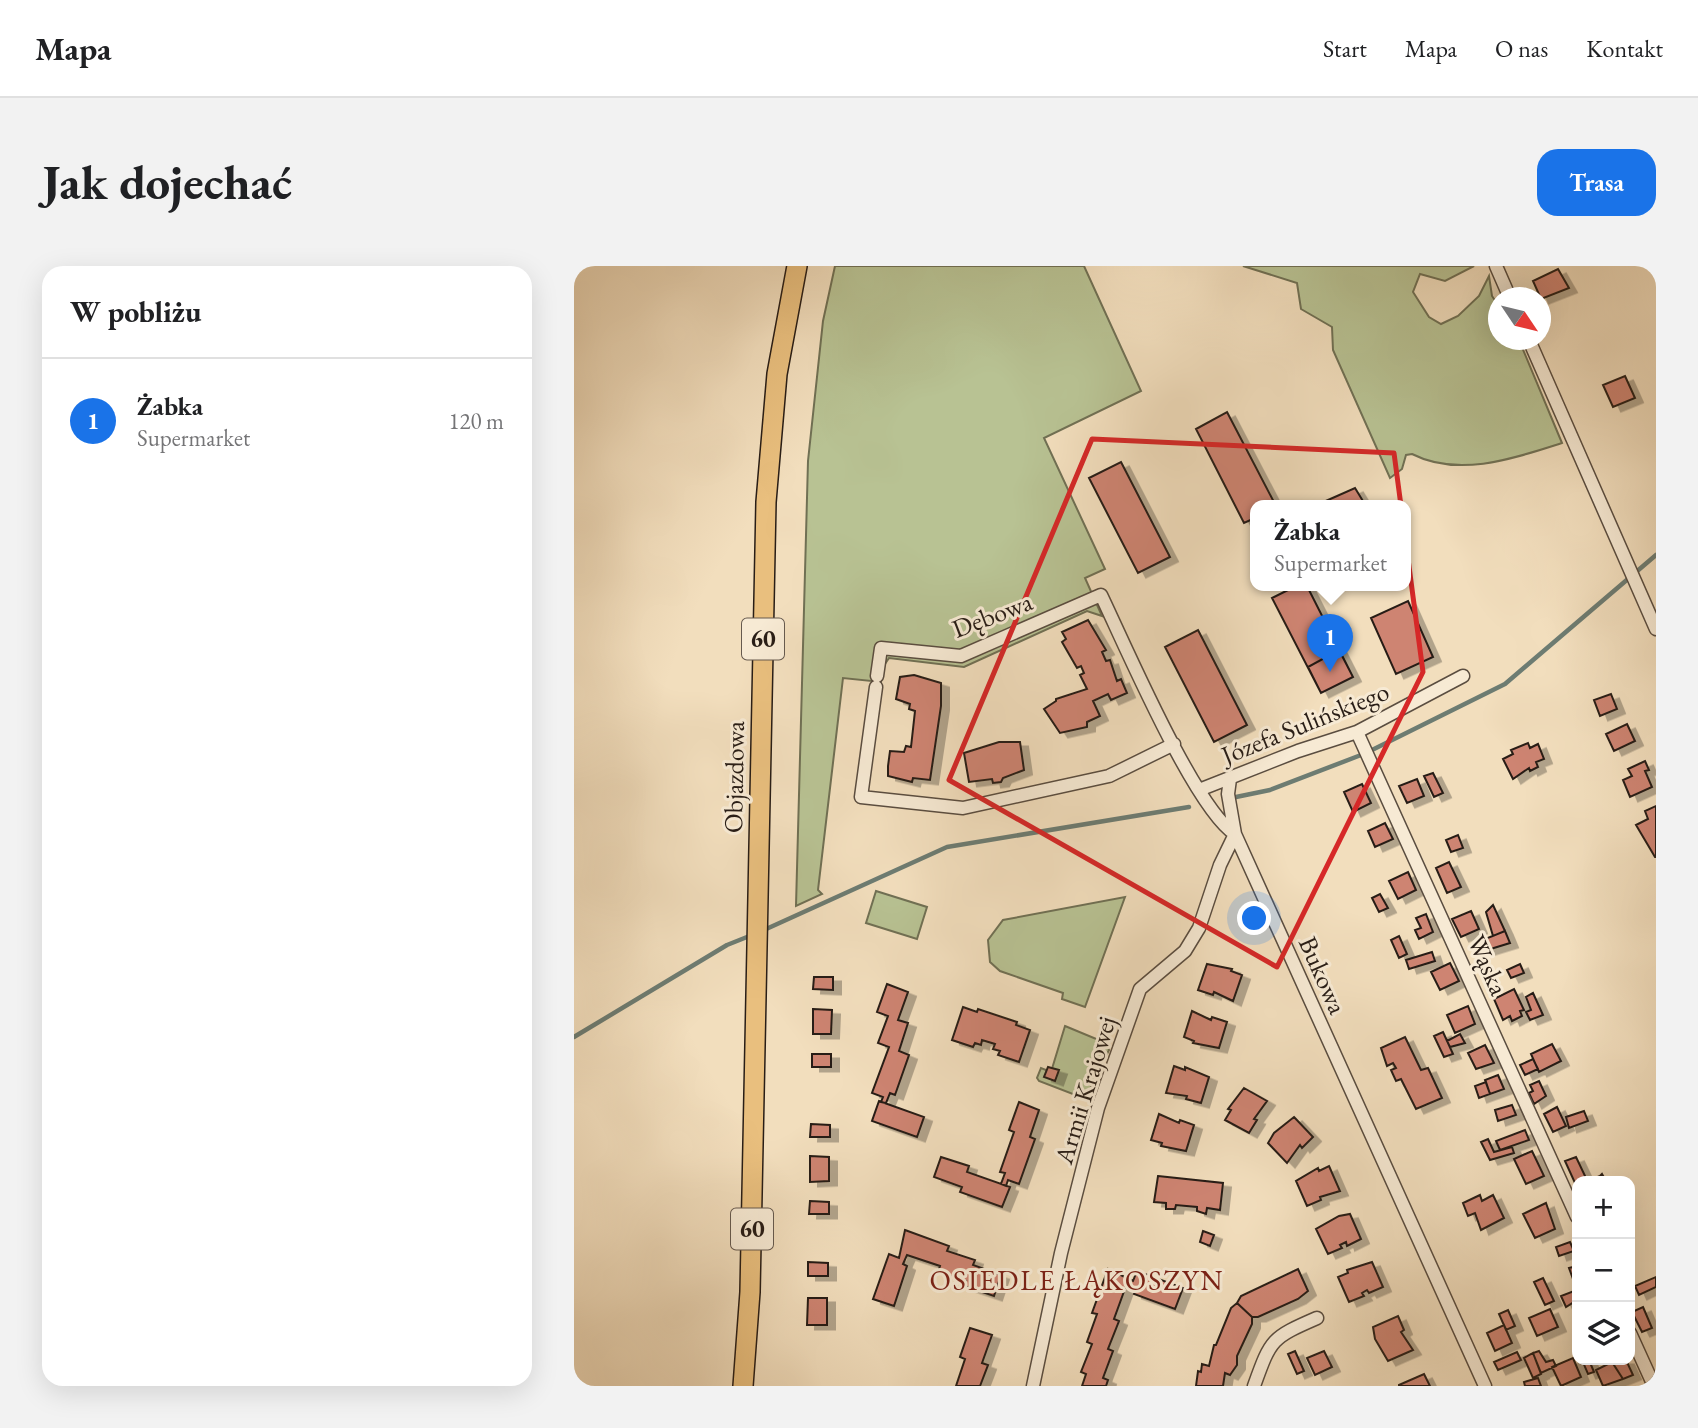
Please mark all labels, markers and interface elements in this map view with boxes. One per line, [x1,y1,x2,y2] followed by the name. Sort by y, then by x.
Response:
[35,27,112,70] text: Mapa
[1323,33,1367,64] text: Start
[1405,33,1457,64] text: Mapa
[1495,33,1548,64] text: O nas
[1586,33,1663,64] text: Kontakt
[1537,149,1656,216] button: Trasa
[42,150,292,214] text: Jak dojechać
[1488,287,1551,350] north arrow
[70,292,201,331] text: W pobliżu
[137,389,203,423] text: Żabka
[87,406,99,436] text: 1
[448,406,504,436] text: 120 m
[137,423,250,453] text: Supermarket
[1250,500,1411,591] popup
[1274,514,1340,548] text: Żabka
[1274,548,1387,578] text: Supermarket
[947,584,1038,646] street label: Dębowa
[1307,614,1353,672] pin: 1
[742,618,784,660] road number: 60
[1214,674,1394,773] street label: Józefa Sulińskiego
[716,720,752,833] street label: Objazdowa
[1237,901,1271,935] your location
[1460,930,1517,1001] street label: Wąska
[1291,931,1355,1020] street label: Bukowa
[1046,1012,1124,1169] street label: Armii Krajowej
[1572,1176,1635,1365] map controls
[1572,1176,1635,1239] button: +
[731,1209,773,1250] road number: 60
[1572,1239,1635,1302] button: −
[930,1262,1224,1298] district label: OSIEDLE ŁĄKOSZYN
[1572,1302,1635,1365] button: layers

